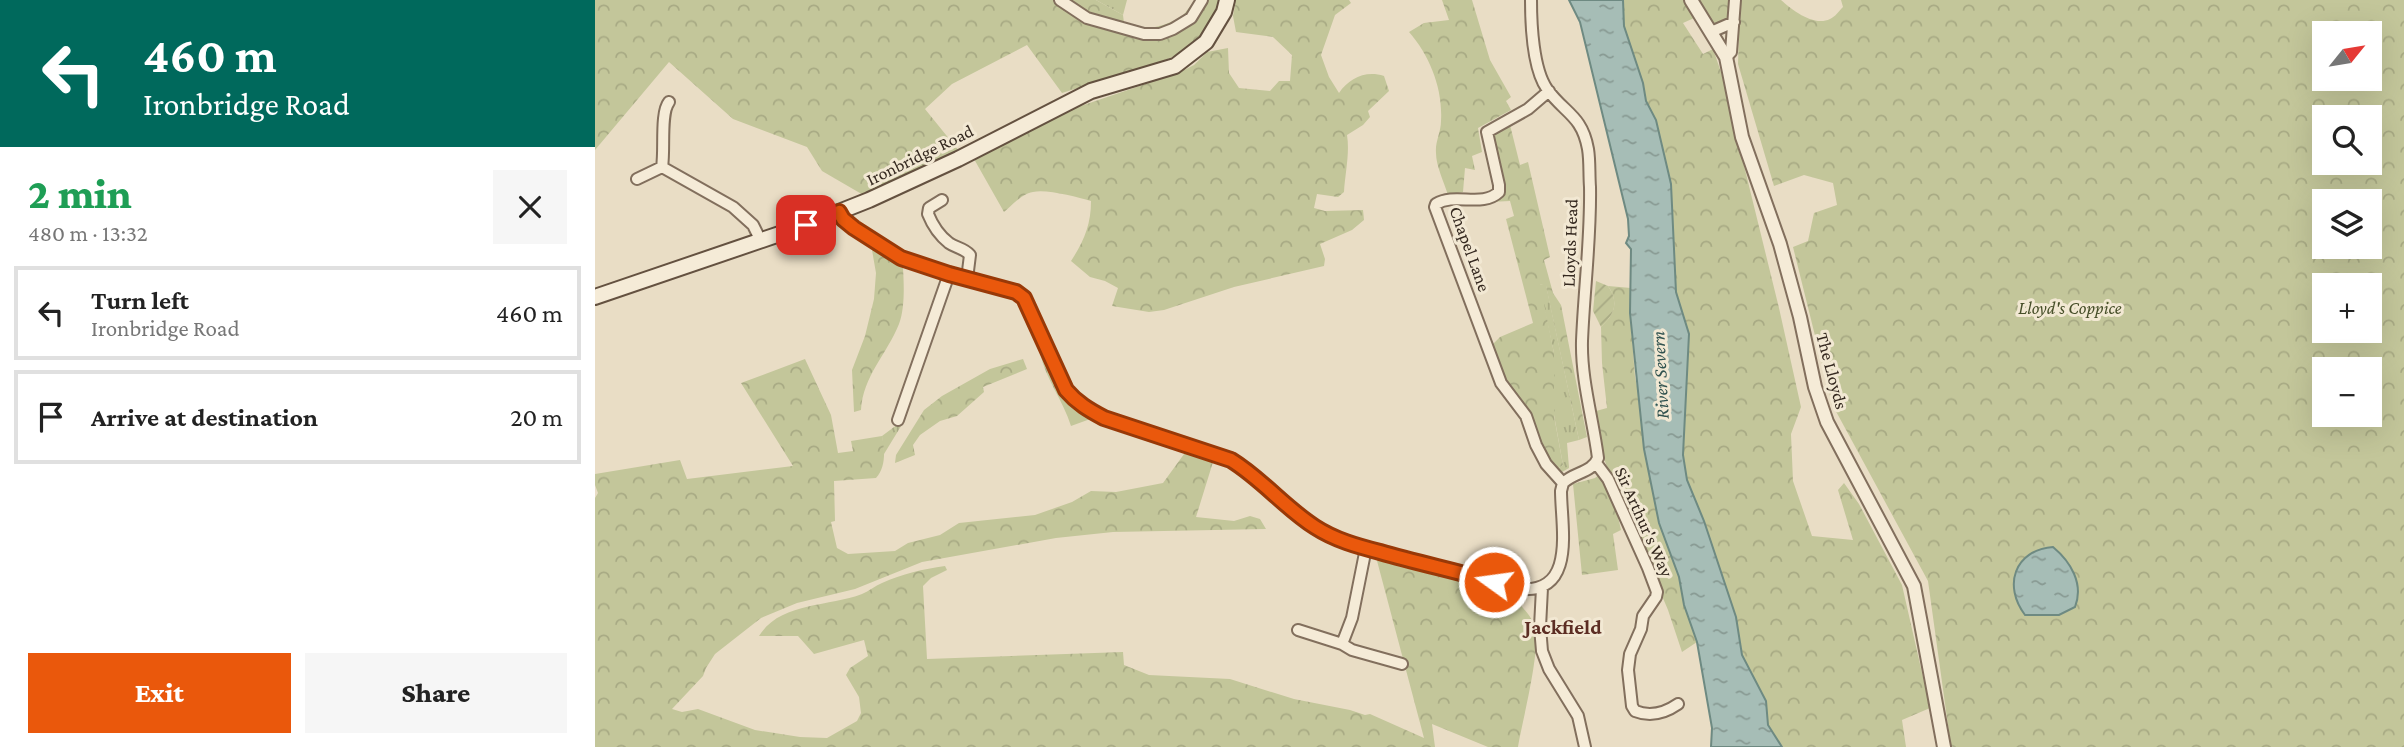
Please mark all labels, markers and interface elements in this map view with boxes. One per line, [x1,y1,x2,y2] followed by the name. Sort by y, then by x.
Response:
[2312,21,2382,91] north arrow
[2312,21,2382,427] map controls
[28,28,119,119] icon: left
[143,28,277,83] text: 460 m
[143,86,350,122] text: Ironbridge Road
[2312,105,2382,175] button: search
[863,120,977,189] street label: Ironbridge Road
[28,170,132,217] text: 2 min
[493,170,567,244] button: close
[2312,189,2382,259] button: layers
[776,195,836,255] pin
[1558,198,1582,287] street label: Lloyds Head
[1445,204,1495,294] street label: Chapel Lane
[787,206,825,244] icon: arrive
[28,220,148,246] text: 480 m · 13:32
[2312,273,2382,343] button: +
[91,286,189,315] text: Turn left
[32,294,70,332] icon: left
[2018,298,2122,318] park label: Lloyd's Coppice
[496,299,563,328] text: 460 m
[91,315,240,341] text: Ironbridge Road
[1647,330,1673,420] water label: River Severn
[1812,331,1852,411] street label: The Lloyds
[2312,357,2382,427] button: −
[32,398,70,436] icon: arrive
[91,403,318,432] text: Arrive at destination
[510,403,563,432] text: 20 m
[1611,464,1677,581] street label: Sir Arthur's Way
[1457,545,1531,619] position arrow
[1522,615,1602,639] district label: Jackfield
[28,653,291,733] button: Exit
[305,653,567,733] button: Share

